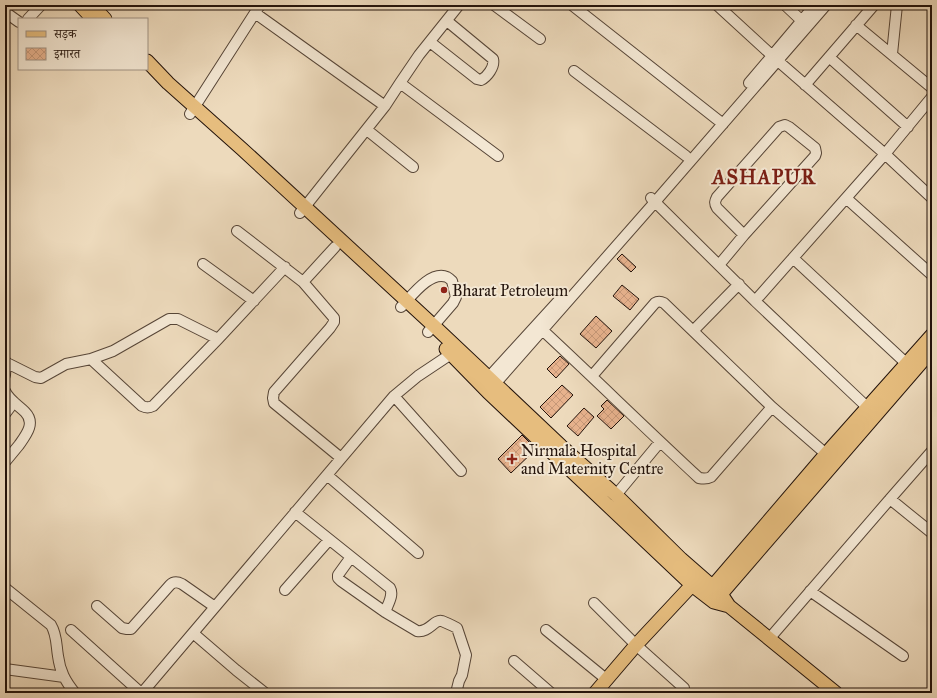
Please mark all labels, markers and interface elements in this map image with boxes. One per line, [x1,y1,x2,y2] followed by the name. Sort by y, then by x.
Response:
[18,18,148,70] legend
[53,27,78,41] text: सड़क
[53,47,81,61] text: इमारत
[710,165,816,189] district label: ASHAPUR
[452,281,569,300] place label: Bharat Petroleum
[439,285,449,295] marker: Bharat Petroleum
[521,441,664,478] place label: Nirmala Hospital and Maternity Centre
[506,453,518,465] marker: Nirmala Hospital and Maternity Centre

